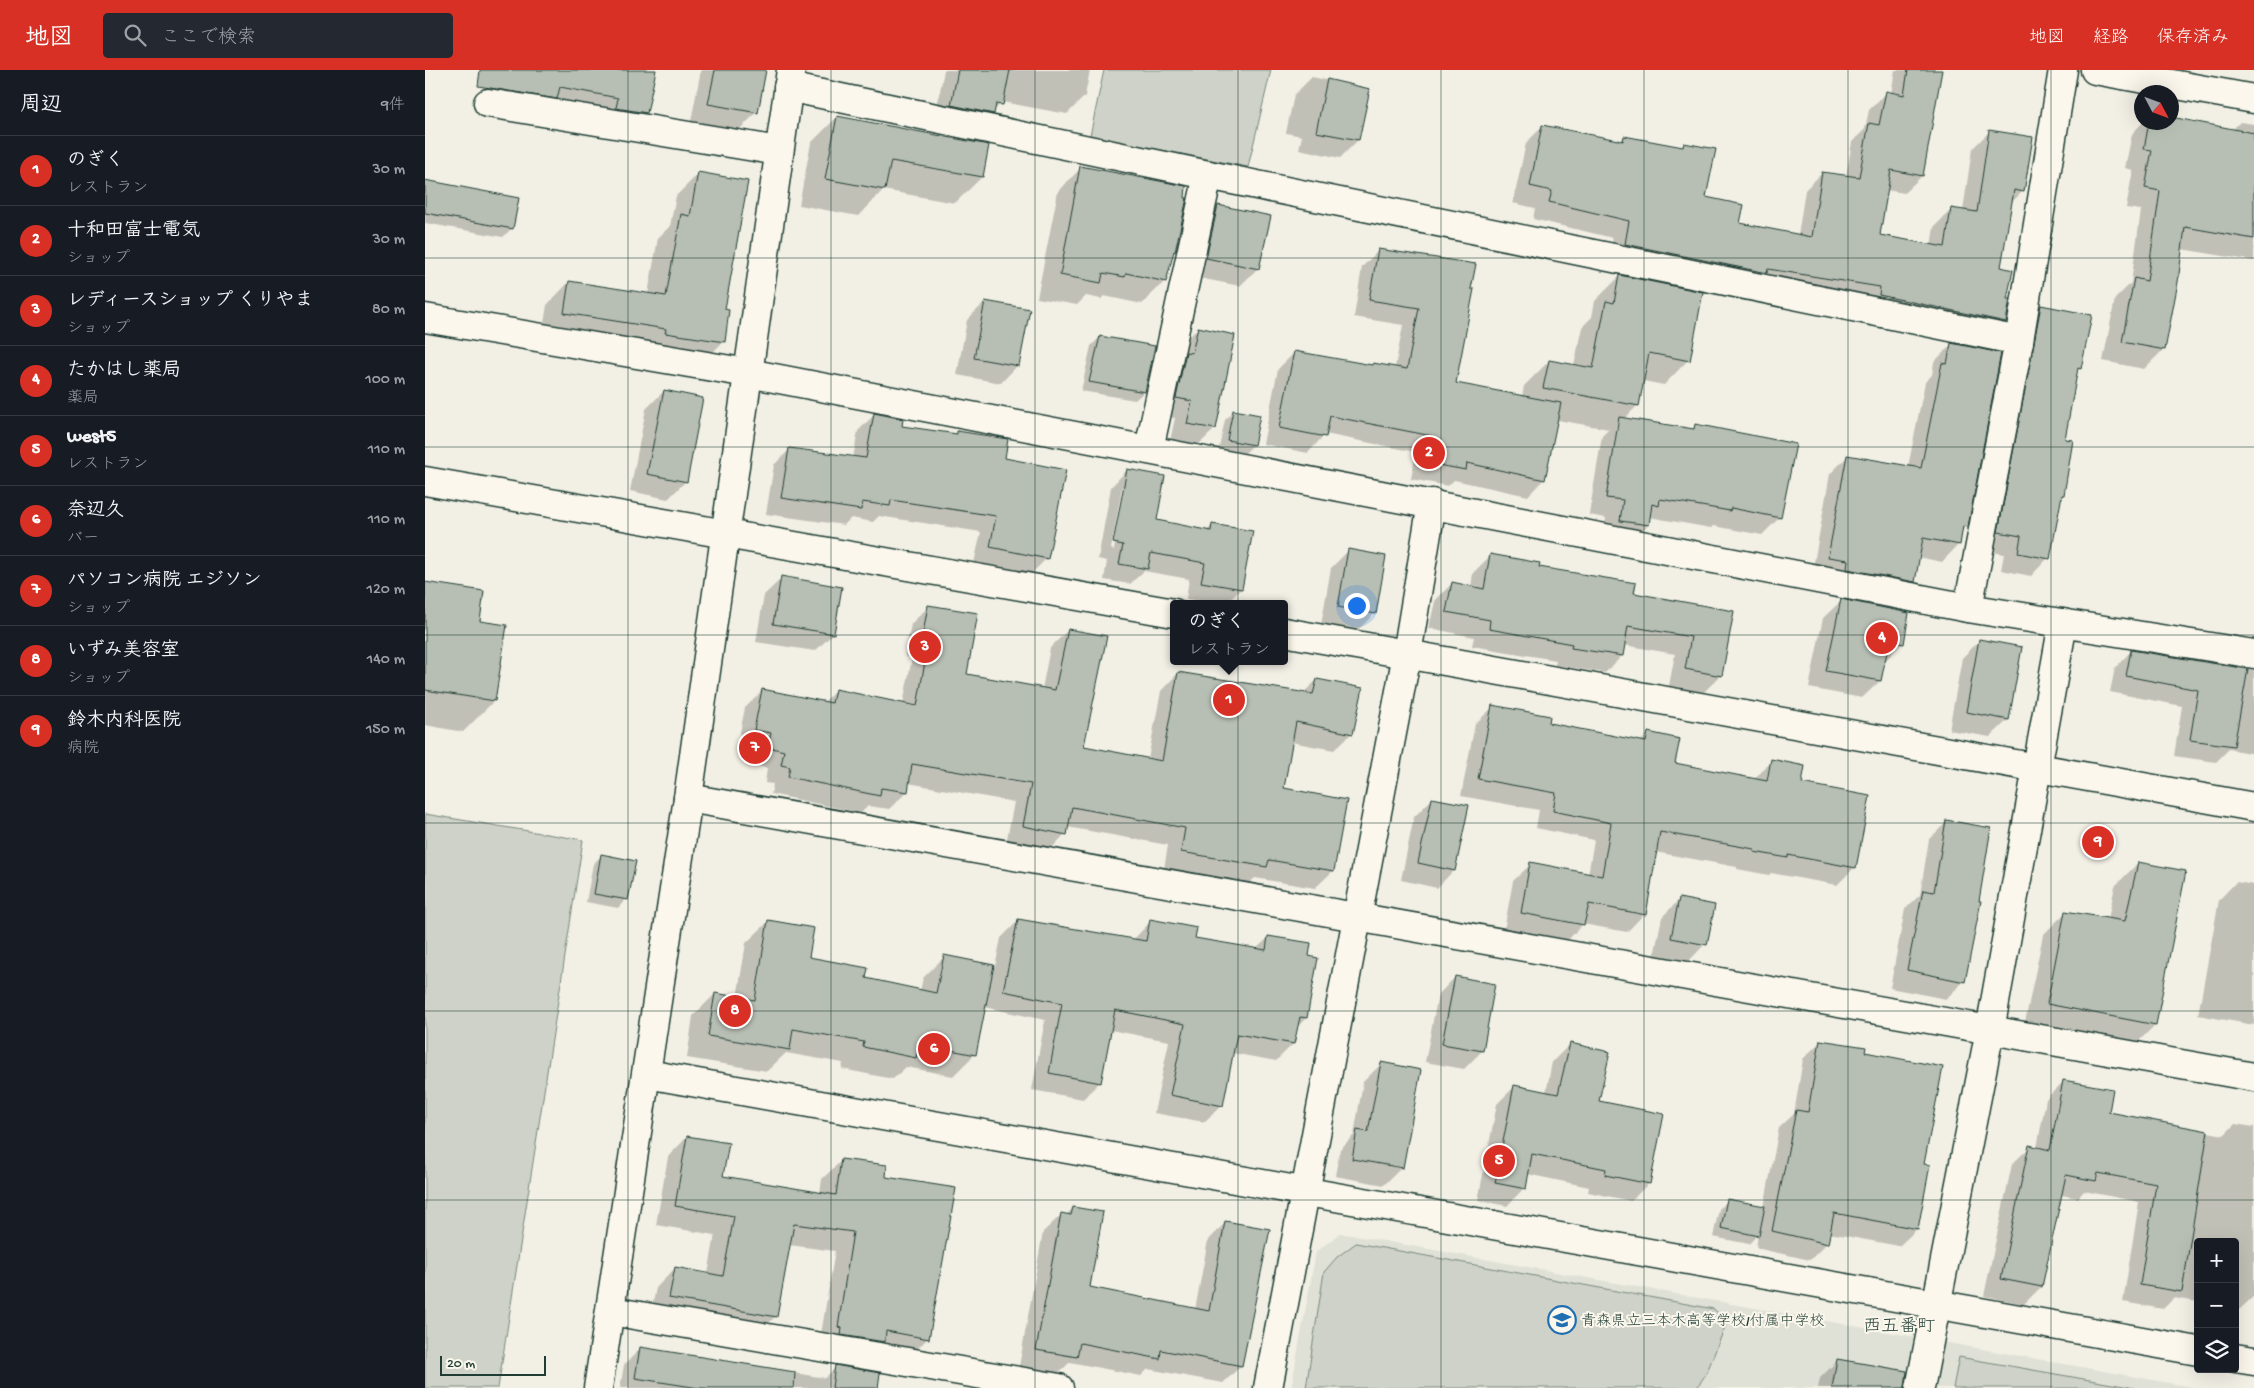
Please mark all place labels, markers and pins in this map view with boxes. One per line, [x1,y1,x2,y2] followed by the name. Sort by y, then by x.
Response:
[1413,434,1445,472] pin: 2
[1866,619,1898,657] pin: 4
[909,628,941,666] pin: 3
[1213,681,1245,719] pin: 1
[739,729,771,767] pin: 7
[2082,823,2114,861] pin: 9
[719,992,751,1030] pin: 8
[918,1030,950,1068] pin: 6
[1483,1142,1515,1180] pin: 5
[1547,1305,1577,1335] school or university icon: 青森県立三本木高等学校/付属中学校
[1581,1312,1825,1331] place label: 青森県立三本木高等学校/付属中学校

